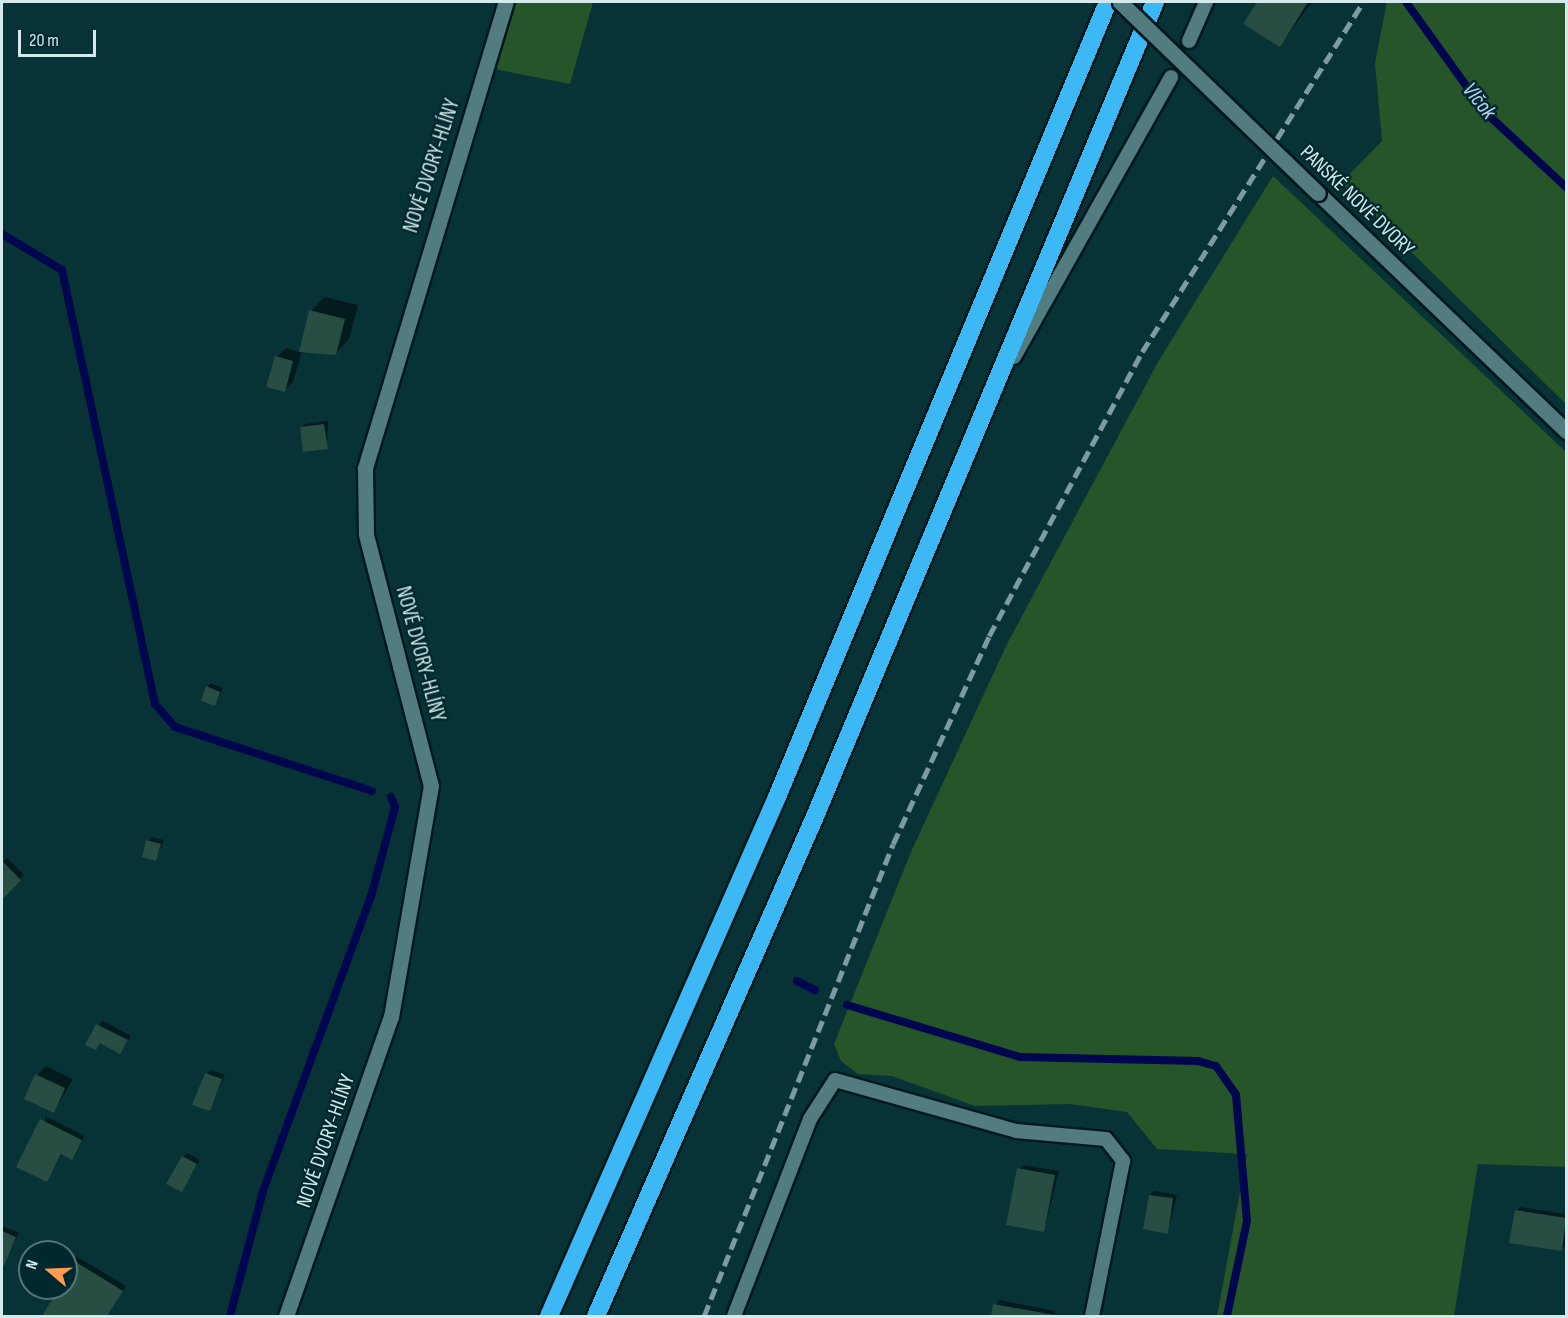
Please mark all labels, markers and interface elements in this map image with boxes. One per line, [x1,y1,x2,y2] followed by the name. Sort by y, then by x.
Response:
[21,18,99,56] scale bar
[29,30,59,51] text: 20 m
[1456,77,1502,125] water label: Vlčok
[399,96,465,236] street label: NOVÉ DVORY-HLÍNY
[1295,140,1419,262] street label: PANSKÉ NOVÉ DVORY
[390,584,450,724] street label: NOVÉ DVORY-HLÍNY
[291,1071,361,1211] street label: NOVÉ DVORY-HLÍNY
[18,1240,78,1300] north arrow
[22,1258,43,1272] text: N

